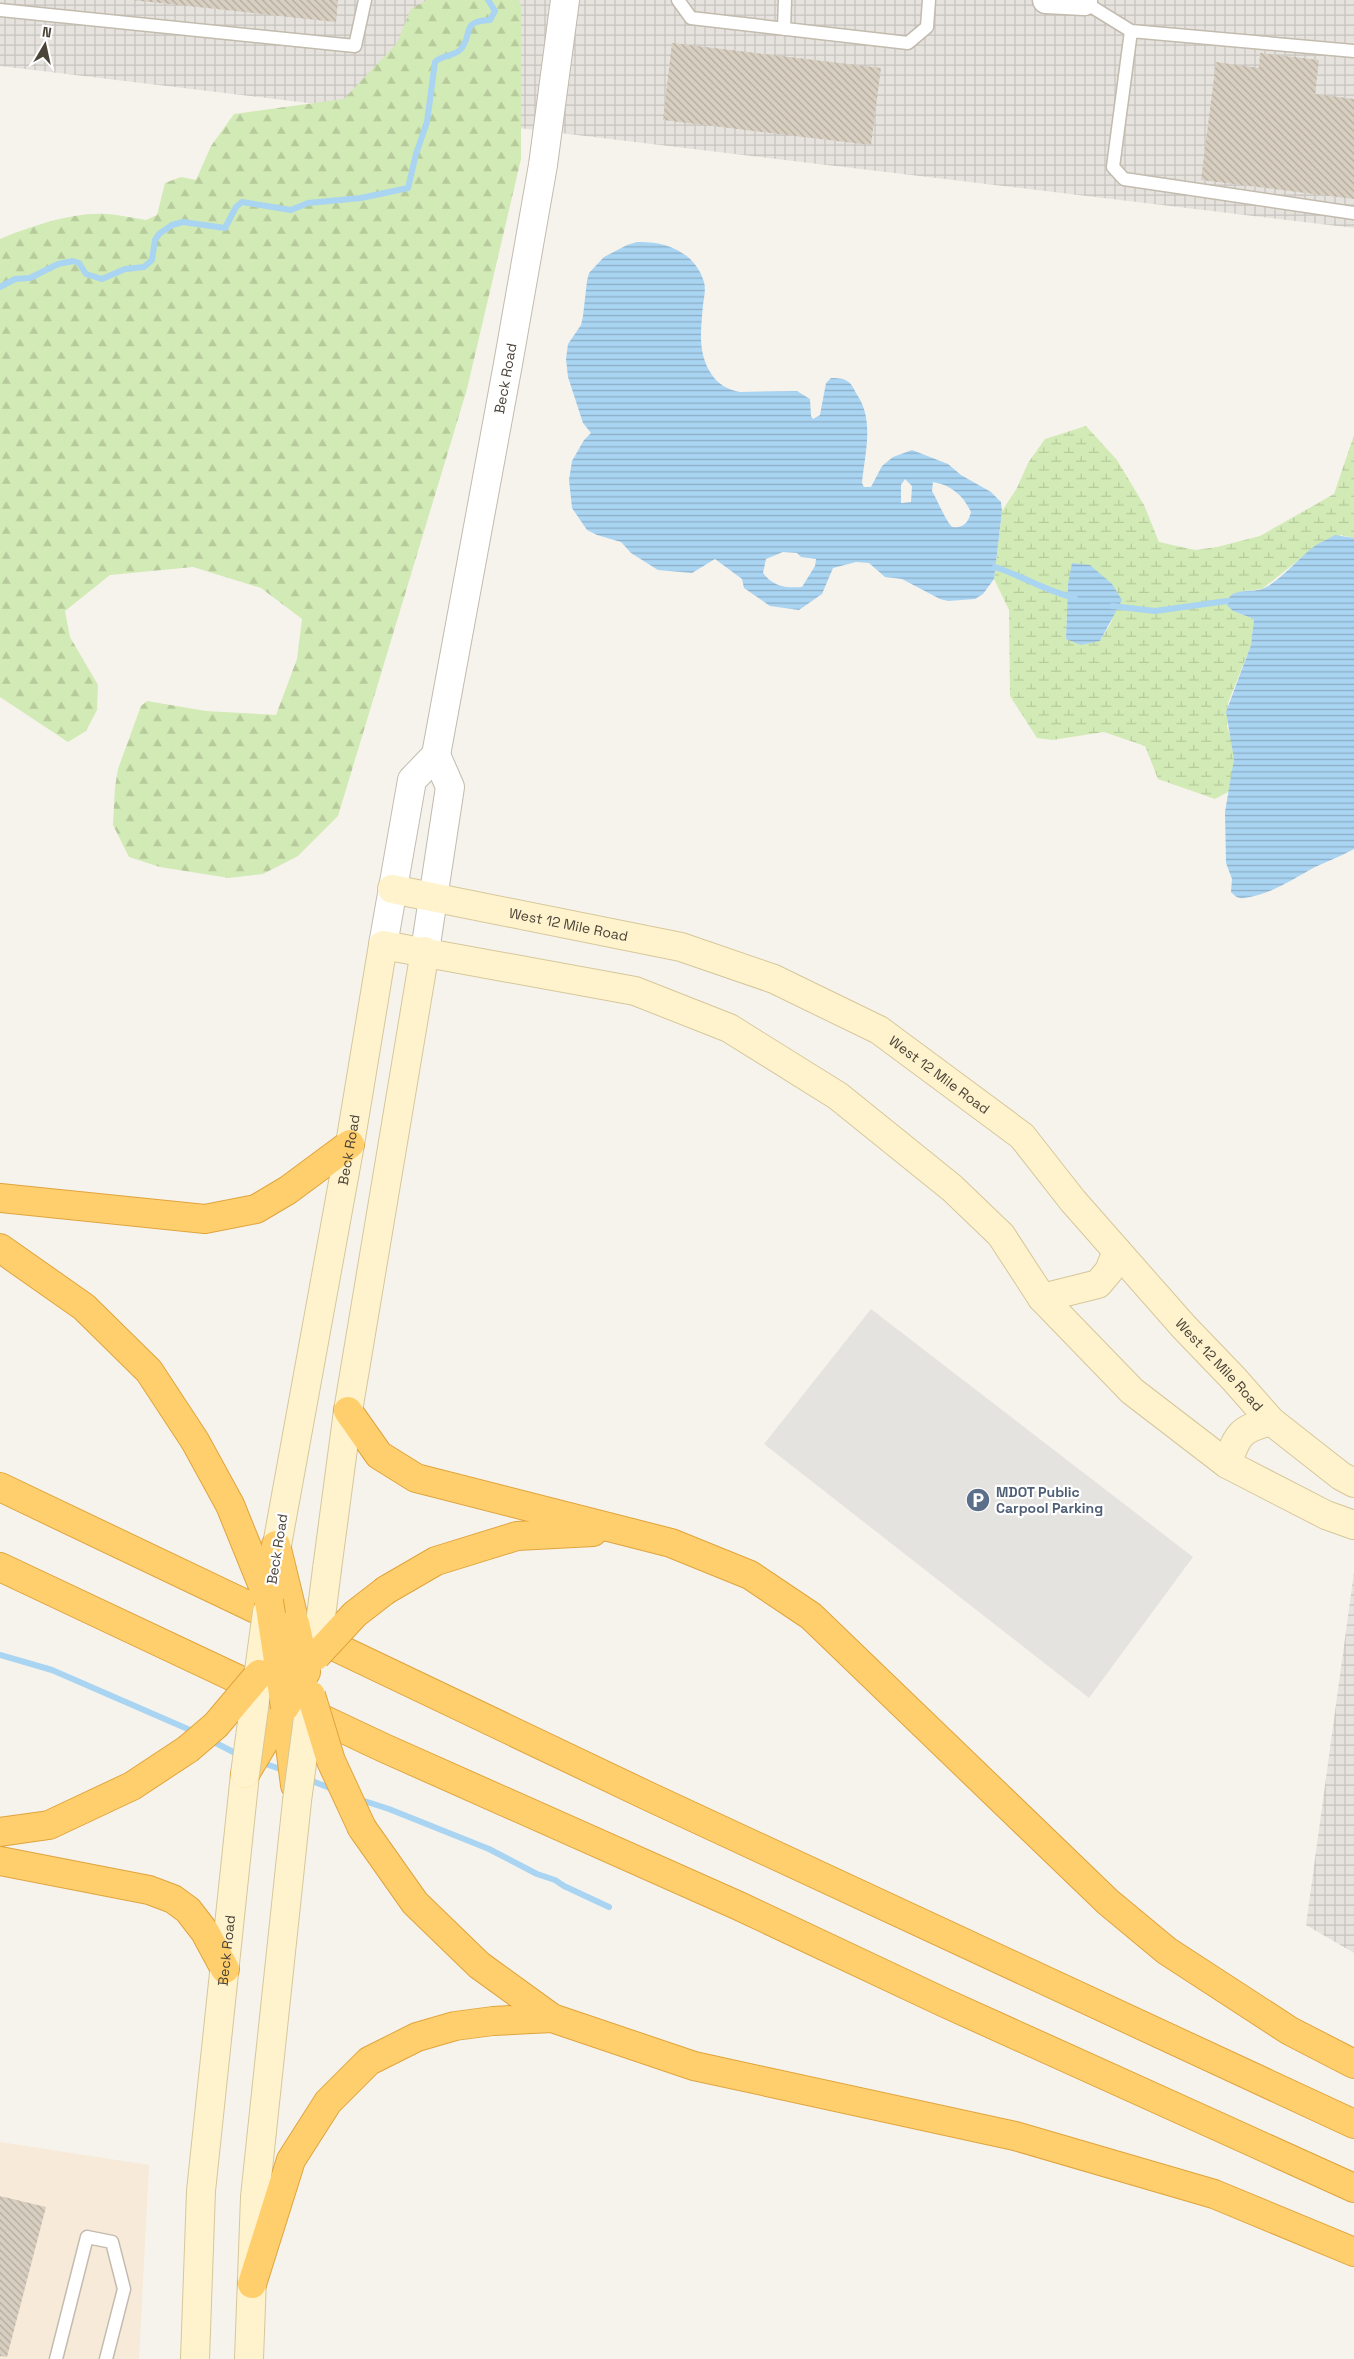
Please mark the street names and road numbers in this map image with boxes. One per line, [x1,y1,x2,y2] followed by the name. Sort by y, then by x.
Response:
[490,342,521,415] street label: Beck Road
[507,904,630,945] street label: West 12 Mile Road
[885,1032,993,1118] street label: West 12 Mile Road
[334,1113,364,1187] street label: Beck Road
[1171,1314,1267,1415] street label: West 12 Mile Road
[263,1512,291,1586] street label: Beck Road
[214,1914,239,1987] street label: Beck Road

